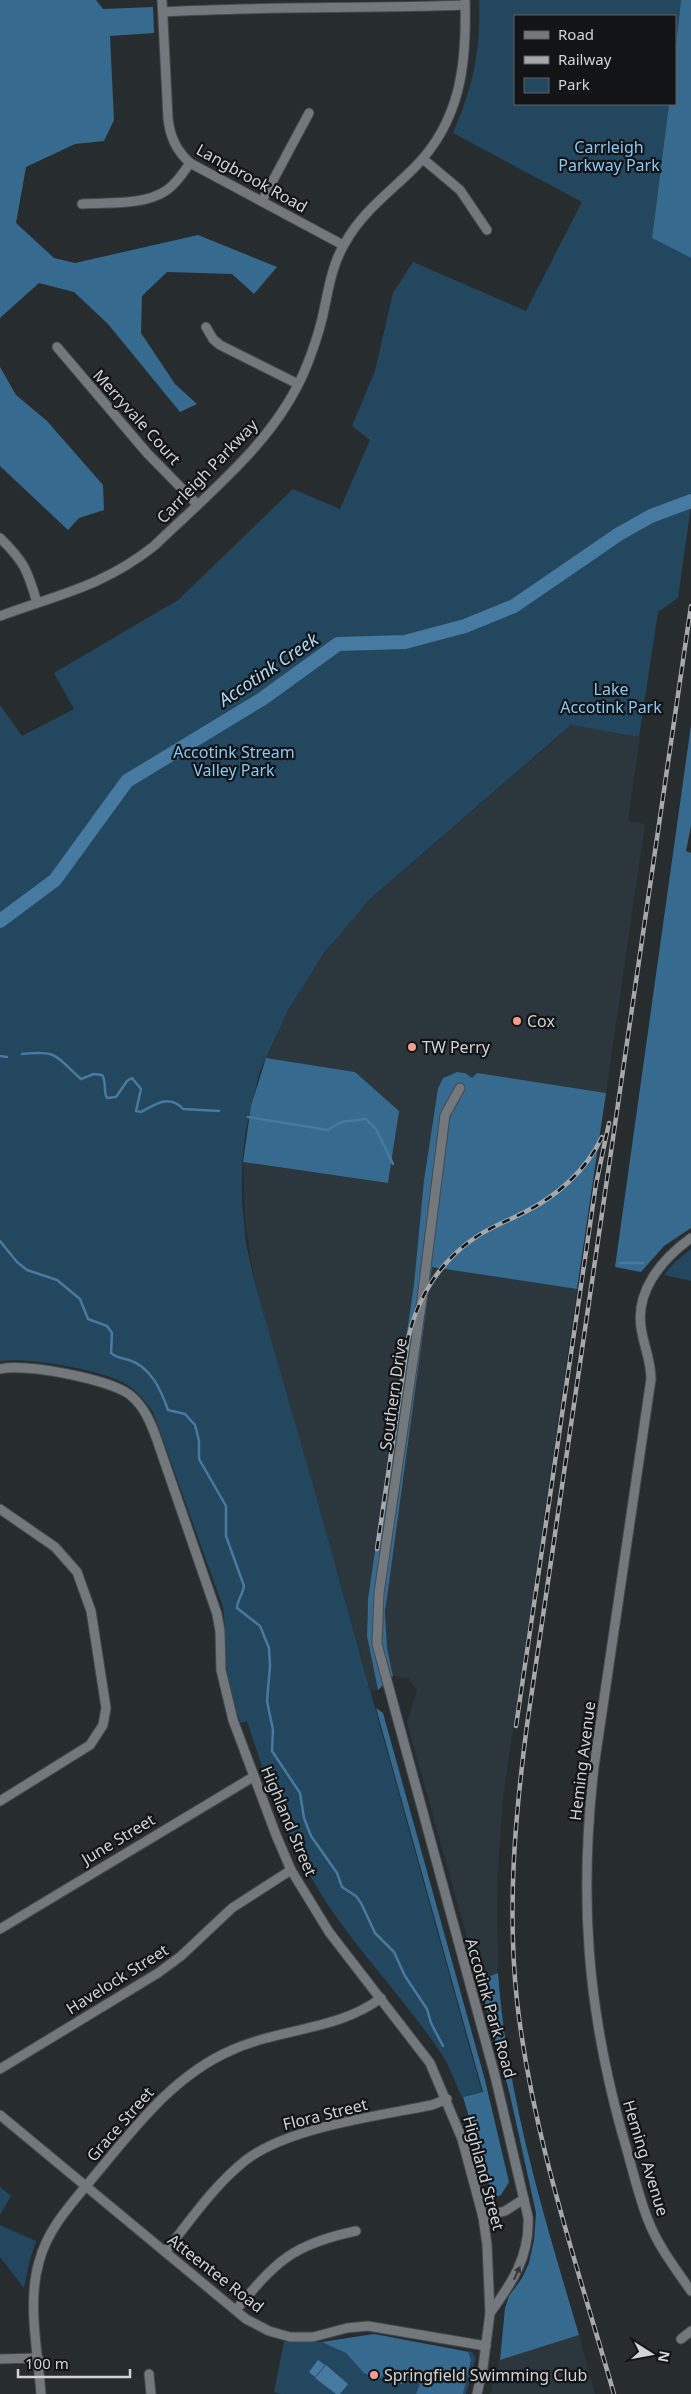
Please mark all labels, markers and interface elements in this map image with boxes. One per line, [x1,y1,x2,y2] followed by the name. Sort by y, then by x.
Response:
[514,15,676,105] legend
[558,24,594,44] text: Road
[558,49,612,69] text: Railway
[558,74,590,94] text: Park
[558,136,660,176] park label: Carrleigh Parkway Park
[193,138,311,218] street label: Langbrook Road
[88,365,186,470] street label: Merryvale Court
[152,413,263,528] street label: Carrleigh Parkway
[212,626,323,712] water label: Accotink Creek
[560,678,662,718] park label: Lake Accotink Park
[173,741,295,781] park label: Accotink Stream Valley Park
[527,1010,555,1032] place label: Cox
[511,1015,523,1027] marker: Cox
[422,1036,491,1058] place label: TW Perry
[406,1041,418,1053] marker: TW Perry
[374,1336,412,1452] street label: Southern Drive
[564,1700,600,1822] street label: Heming Avenue
[256,1763,322,1880] street label: Highland Street
[75,1808,159,1871] street label: June Street
[461,1936,521,2080] street label: Accotink Park Road
[62,1939,173,2019] street label: Havelock Street
[81,2082,159,2166] street label: Grace Street
[281,2093,370,2135] street label: Flora Street
[618,2097,674,2219] street label: Heming Avenue
[458,2113,510,2233] street label: Highland Street
[163,2229,269,2317] street label: Atteentee Road
[513,2266,521,2280] one-way arrow
[626,2329,676,2379] north arrow
[18,2346,130,2378] scale bar
[654,2349,675,2364] text: N
[25,2353,69,2373] text: 100 m
[384,2364,587,2386] place label: Springfield Swimming Club
[368,2369,380,2381] marker: Springfield Swimming Club

